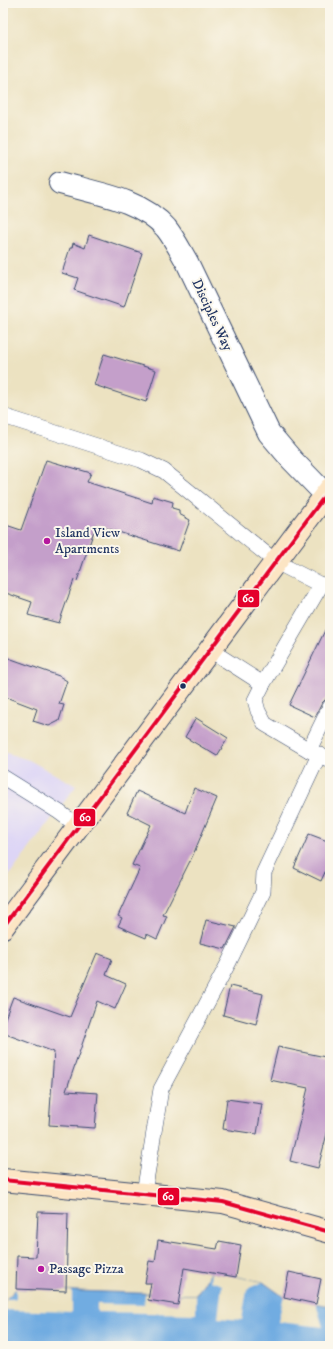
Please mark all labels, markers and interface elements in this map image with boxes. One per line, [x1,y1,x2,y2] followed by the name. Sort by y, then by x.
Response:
[187,276,237,354] street label: Disciples Way
[55,524,120,558] place label: Island View Apartments
[42,536,52,546] marker: Island View Apartments
[237,589,260,608] line badge: 60
[242,592,254,606] text: 60
[178,681,188,691] unlabelled marker
[73,808,96,827] line badge: 60
[79,811,91,825] text: 60
[157,1187,180,1206] line badge: 60
[162,1190,174,1204] text: 60
[49,1260,124,1278] place label: Passage Pizza
[36,1264,46,1274] marker: Passage Pizza

